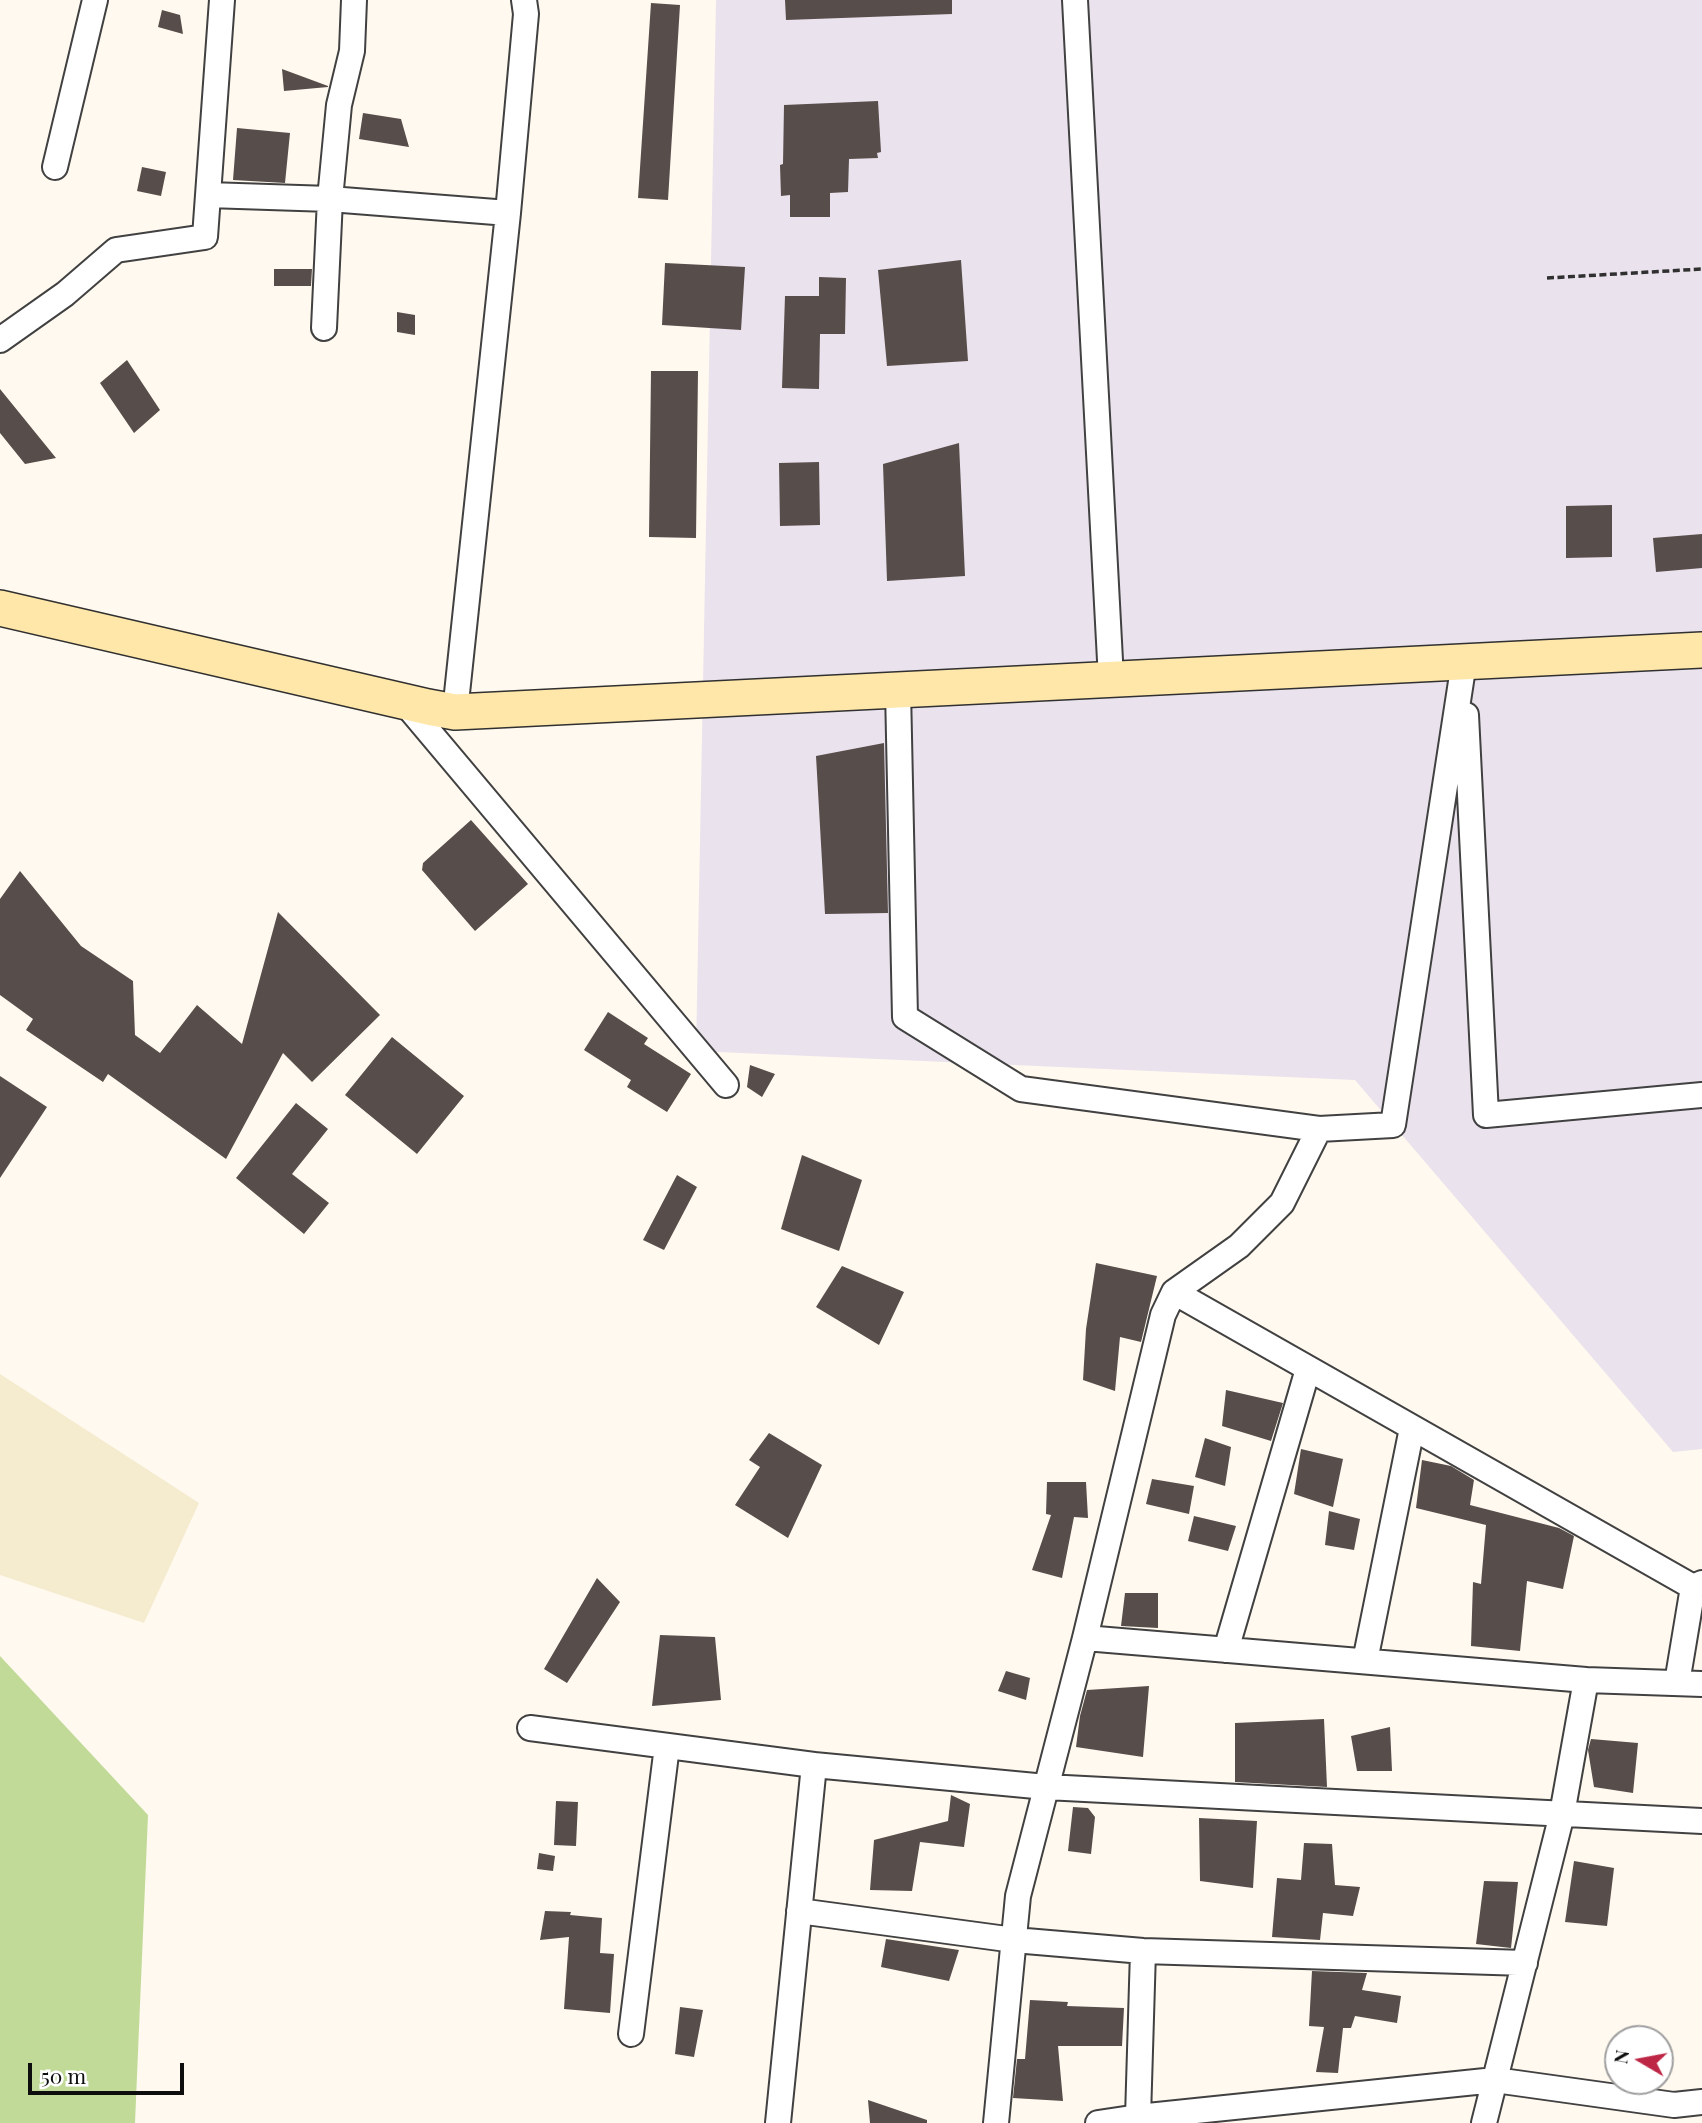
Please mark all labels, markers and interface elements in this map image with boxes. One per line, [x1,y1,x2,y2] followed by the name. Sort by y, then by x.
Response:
[1604,2025,1674,2095] north arrow
[1606,2048,1634,2066] text: N
[32,2050,187,2094] scale bar
[41,2061,86,2089] text: 50 m

